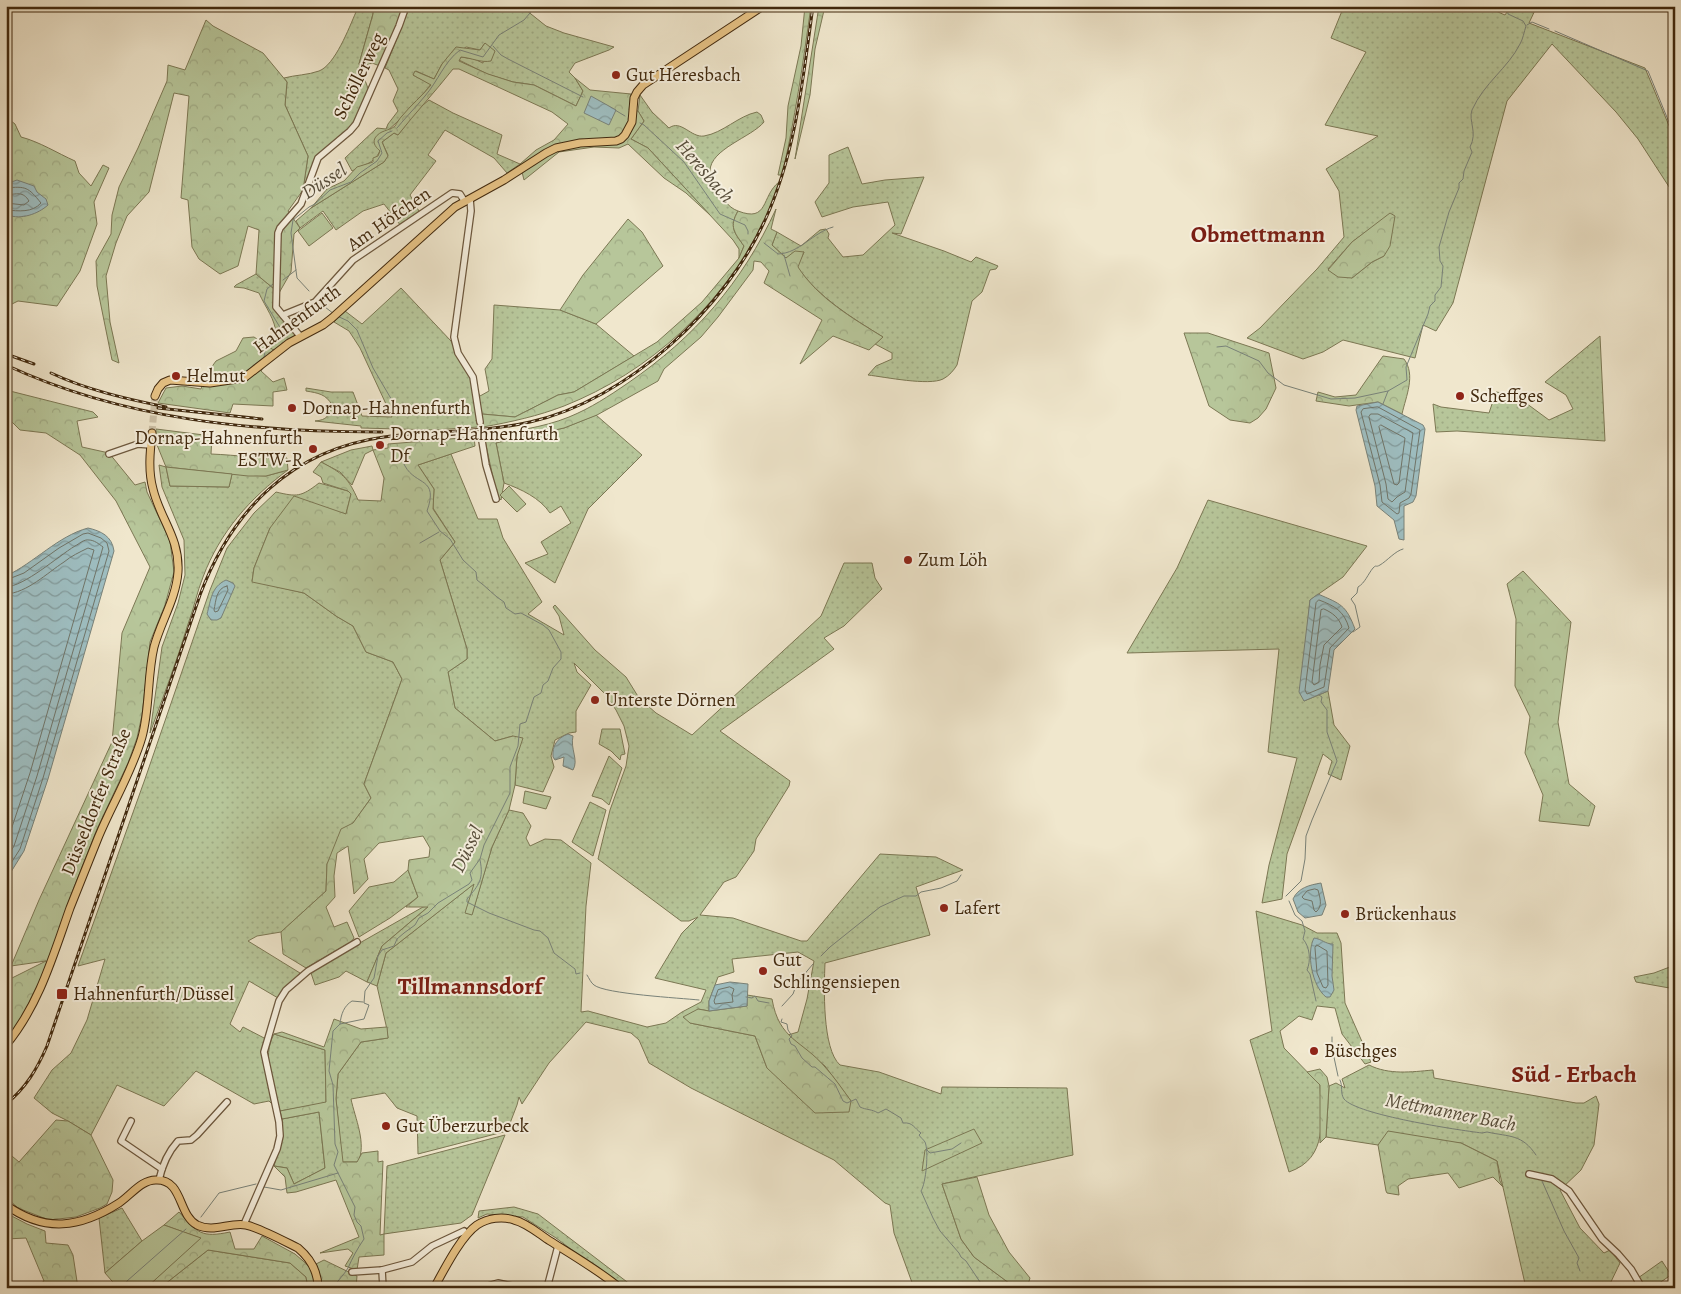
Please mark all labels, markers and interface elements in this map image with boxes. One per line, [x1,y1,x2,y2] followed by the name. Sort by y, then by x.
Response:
[327,28,391,124] street label: Schöllerweg
[626,62,741,88] place label: Gut Heresbach
[610,69,622,81] marker: Gut Heresbach
[670,133,740,209] water label: Heresbach
[296,156,352,206] water label: Düssel
[341,181,436,258] street label: Am Höfchen
[1191,218,1326,250] district label: Obmettmann
[248,278,346,360] street label: Hahnenfurth
[186,363,245,389] place label: Helmut
[170,370,182,382] marker: Helmut
[1470,383,1544,409] place label: Scheffges
[1454,390,1466,402] marker: Scheffges
[302,395,471,421] place label: Dornap-Hahnenfurth
[286,402,298,414] marker: Dornap-Hahnenfurth
[390,421,559,469] place label: Dornap-Hahnenfurth Df
[134,425,303,473] place label: Dornap-Hahnenfurth ESTW-R
[374,439,386,451] marker: Dornap-Hahnenfurth Df
[307,443,319,455] marker: Dornap-Hahnenfurth ESTW-R
[918,547,988,573] place label: Zum Löh
[902,554,914,566] marker: Zum Löh
[605,687,736,713] place label: Unterste Dörnen
[589,694,601,706] marker: Unterste Dörnen
[55,725,137,879] street label: Düsseldorfer Straße
[444,821,490,877] water label: Düssel
[954,895,1000,921] place label: Lafert
[1355,901,1457,927] place label: Brückenhaus
[938,902,950,914] marker: Lafert
[1339,908,1351,920] marker: Brückenhaus
[773,947,900,995] place label: Gut Schlingensiepen
[757,965,769,977] marker: Gut Schlingensiepen
[398,970,546,1002] district label: Tillmannsdorf
[73,981,234,1007] place label: Hahnenfurth/Düssel
[55,987,69,1001] marker: Hahnenfurth/Düssel
[1324,1038,1397,1064] place label: Büschges
[1308,1045,1320,1057] marker: Büschges
[1511,1058,1637,1090] district label: Süd - Erbach
[1383,1086,1519,1138] water label: Mettmanner Bach
[396,1113,530,1139] place label: Gut Überzurbeck
[380,1120,392,1132] marker: Gut Überzurbeck

